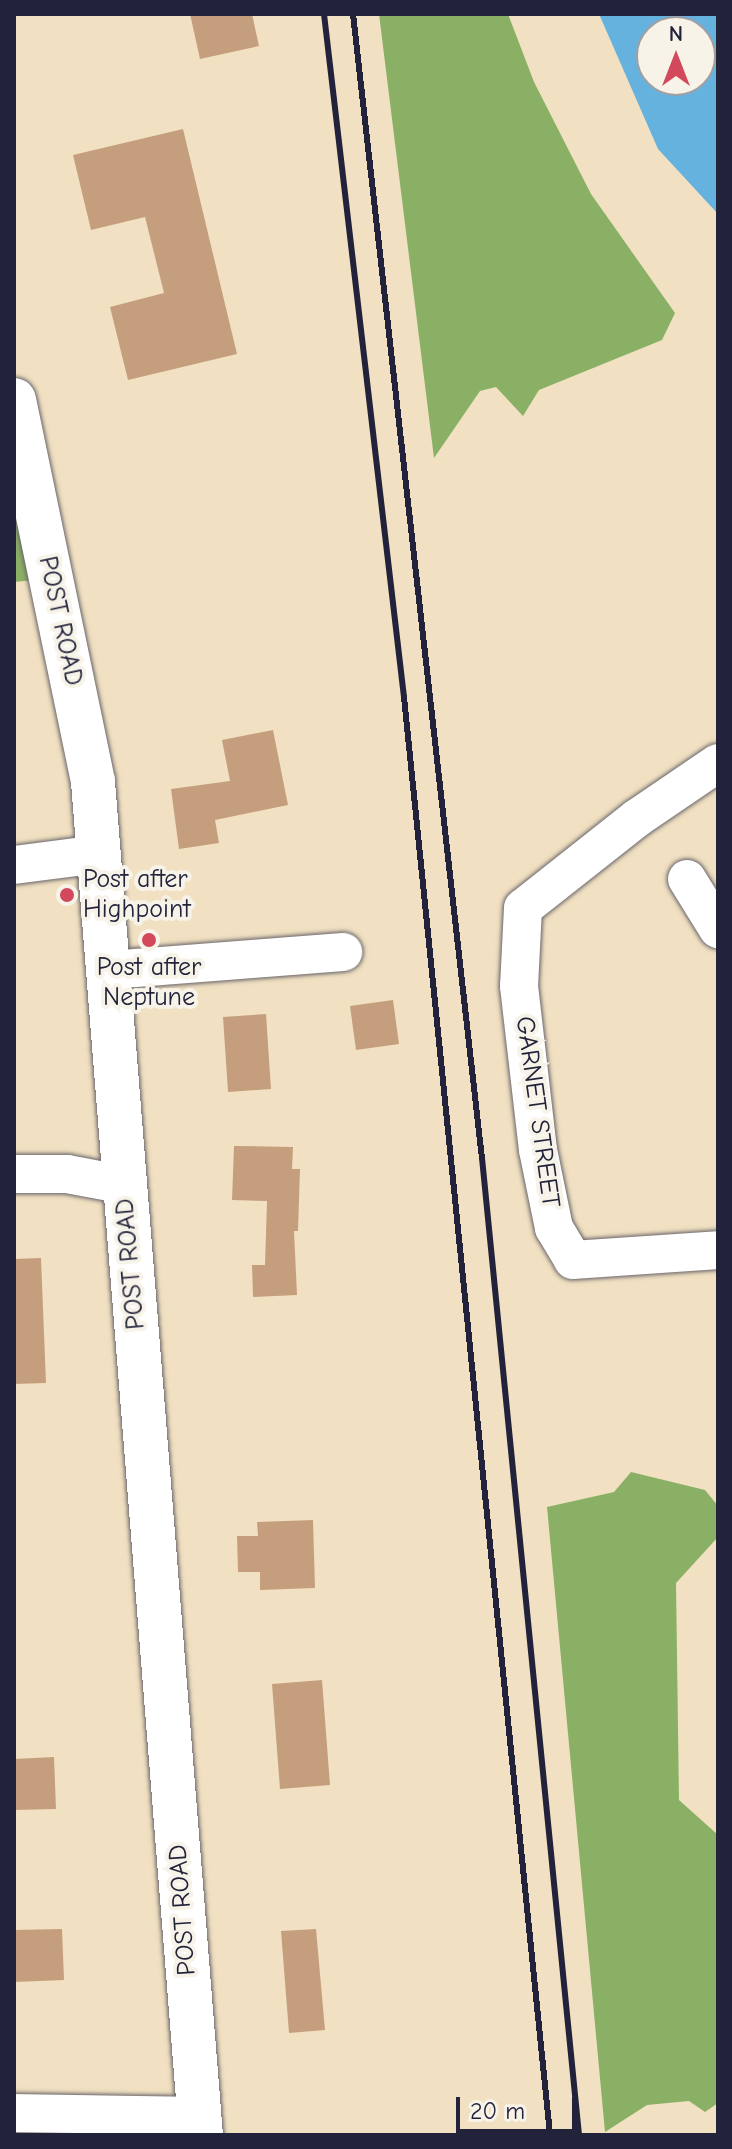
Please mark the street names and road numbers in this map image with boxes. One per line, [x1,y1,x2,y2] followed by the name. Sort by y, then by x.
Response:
[31,553,89,689] street label: POST ROAD
[508,1014,566,1210] street label: GARNET STREET
[110,1197,152,1331] street label: POST ROAD
[163,1843,203,1977] street label: POST ROAD

